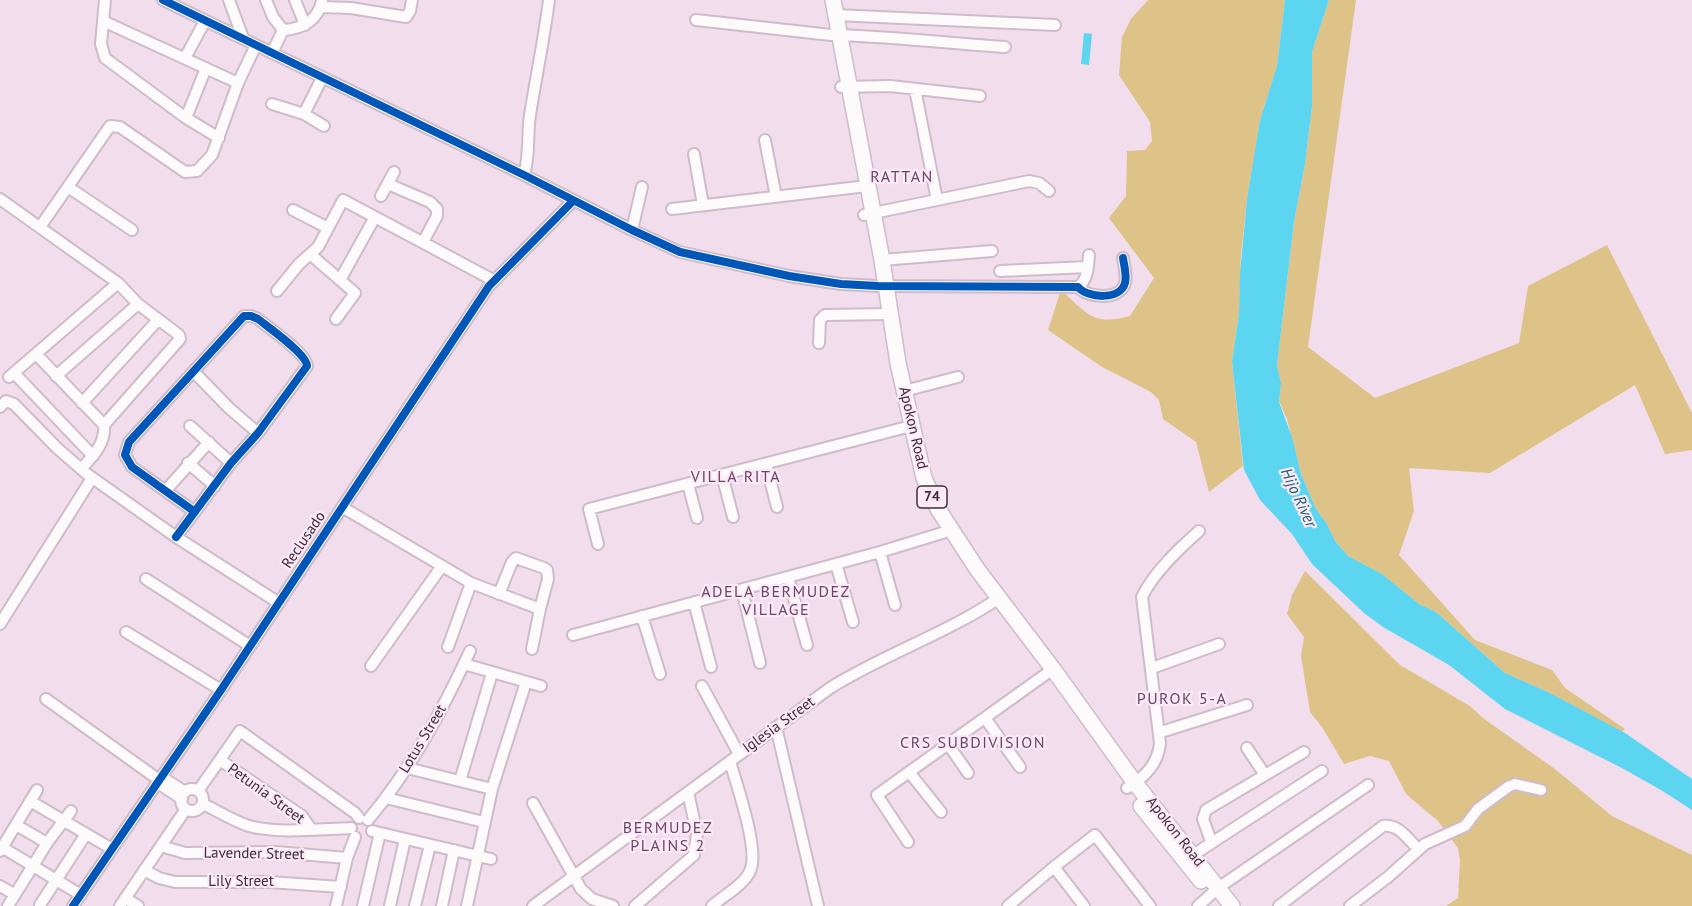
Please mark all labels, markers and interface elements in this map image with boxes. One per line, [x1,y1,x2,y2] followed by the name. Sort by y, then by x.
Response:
[870,167,934,187] district label: RATTAN
[895,385,931,471] street label: Apokon Road
[1276,465,1320,531] water label: Hijo River
[691,467,781,487] district label: VILLA RITA
[917,486,947,508] road number: 74
[278,508,330,572] street label: Reclusado
[701,582,851,620] district label: ADELA BERMUDEZ VILLAGE
[1137,689,1227,709] district label: PUROK 5-A
[740,693,818,757] street label: Iglesia Street
[396,701,450,777] street label: Lotus Street
[900,733,1046,753] district label: CRS SUBDIVISION
[224,760,308,828] street label: Petunia Street
[1142,793,1208,871] street label: Apokon Road
[623,818,713,856] district label: BERMUDEZ PLAINS 2
[203,844,305,864] street label: Lavender Street
[208,873,274,891] street label: Lily Street

